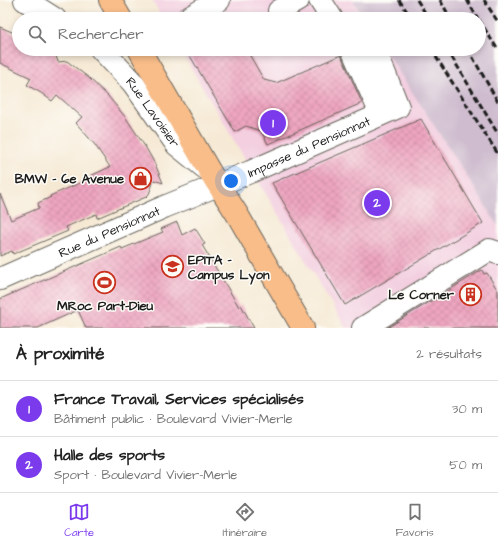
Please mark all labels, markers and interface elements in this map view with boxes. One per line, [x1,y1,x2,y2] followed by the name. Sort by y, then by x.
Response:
[12,12,486,56] search box
[26,23,48,45] icon: search
[58,24,143,45] text: Rechercher
[122,73,184,151] street label: Rue Lavoisier
[260,108,286,138] pin: 1
[245,112,374,182] street label: Impasse du Pensionnat
[127,165,153,191] shop icon: BMW - 6e Avenue
[15,170,124,188] place label: BMW - 6e Avenue
[221,171,241,191] your location
[364,188,390,218] pin: 2
[56,202,164,262] street label: Rue du Pensionnat
[188,251,270,285] place label: EPITA - Campus Lyon
[160,253,186,279] school or university icon: EPITA - Campus Lyon
[92,270,118,296] sports icon: MRoc Part-Dieu
[457,281,483,307] building icon: Le Corner
[388,286,455,304] place label: Le Corner
[57,297,153,315] place label: MRoc Part-Dieu
[16,342,105,366] text: À proximité
[416,345,482,363] text: 2 résultats
[54,389,304,410] text: France Travail, Services spécialisés
[28,400,30,418] text: 1
[452,400,482,418] text: 30 m
[54,410,293,428] text: Bâtiment public · Boulevard Vivier-Merle
[54,445,165,466] text: Halle des sports
[25,456,33,474] text: 2
[449,456,482,474] text: 50 m
[54,466,237,484] text: Sport · Boulevard Vivier-Merle
[64,501,94,540] tab: Carte
[222,501,267,540] tab: Itinéraire
[395,501,434,540] tab: Favoris

